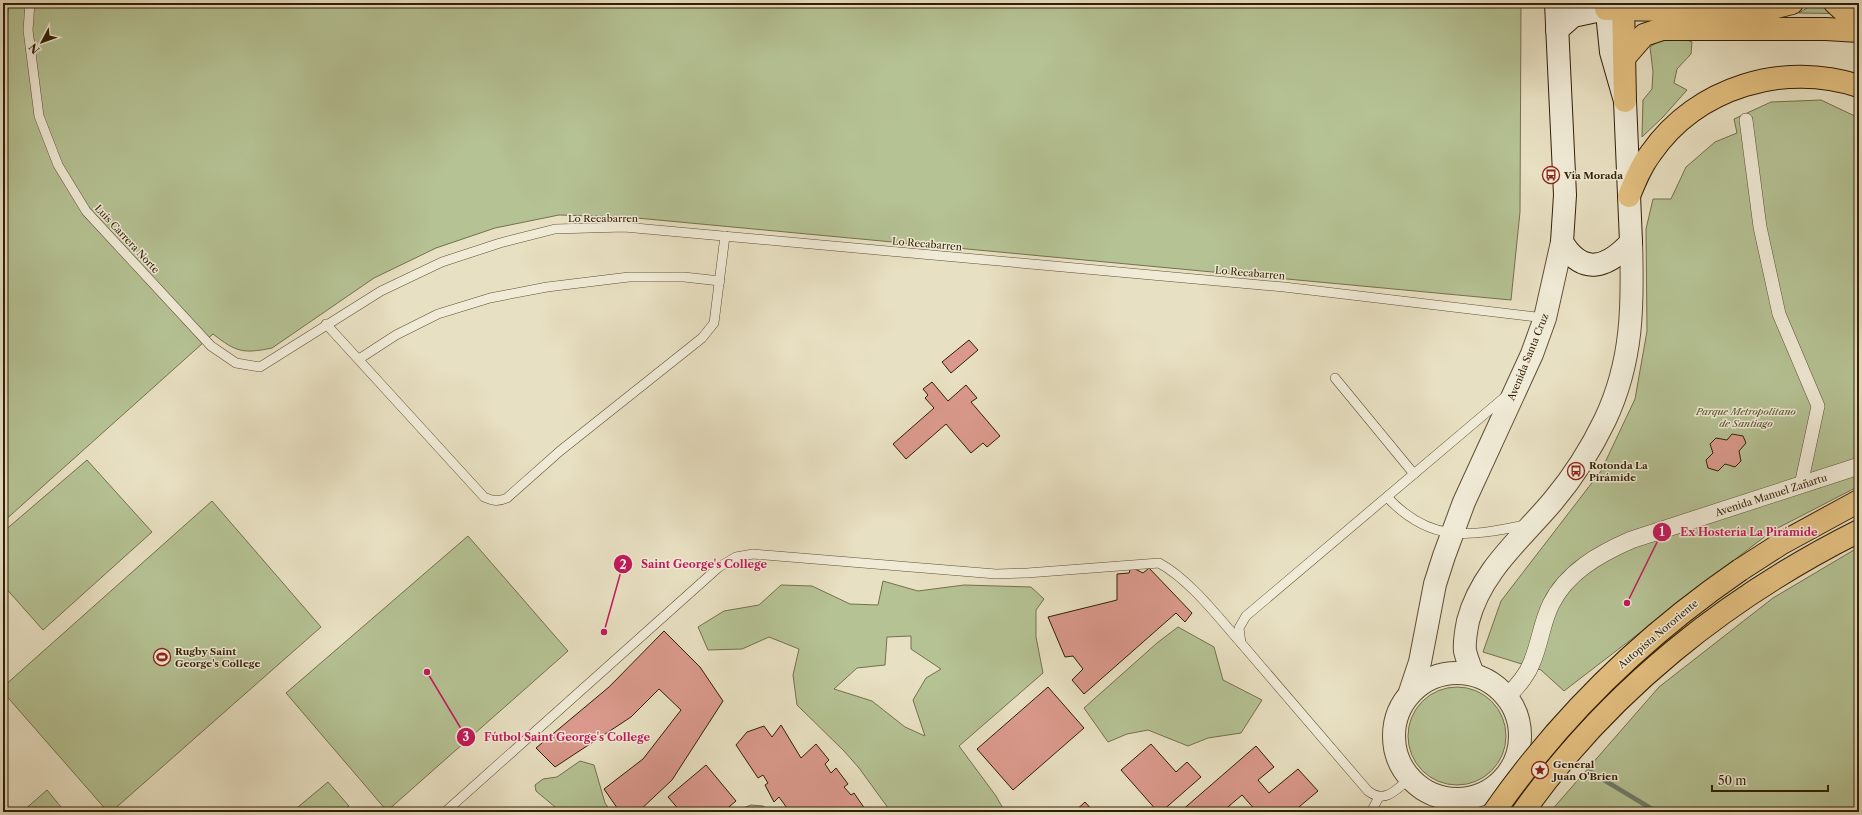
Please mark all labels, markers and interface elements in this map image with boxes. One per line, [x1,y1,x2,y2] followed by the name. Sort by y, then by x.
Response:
[22,22,62,62] north arrow
[26,40,43,57] text: N
[1541,165,1561,185] bus stop icon: Vía Morada
[1563,169,1623,182] place label: Vía Morada
[92,202,162,276] street label: Luis Carrera Norte
[568,212,639,225] street label: Lo Recabarren
[891,234,963,254] street label: Lo Recabarren
[1214,263,1286,283] street label: Lo Recabarren
[1504,312,1551,403] street label: Avenida Santa Cruz
[1695,405,1796,430] park label: Parque Metropolitano de Santiago
[1589,459,1648,484] place label: Rotonda La Pirámide
[1566,461,1586,481] bus stop icon: Rotonda La Pirámide
[1712,471,1829,520] street label: Avenida Manuel Zañartu
[1652,521,1826,544] callout: Ex Hostería La Pirámide
[1659,524,1665,539] text: 1
[1680,525,1818,539] text: Ex Hostería La Pirámide
[613,553,775,576] callout: Saint George's College
[619,557,627,572] text: 2
[641,557,767,571] text: Saint George's College
[1615,596,1701,672] street label: Autopista Nororiente
[175,645,261,670] place label: Rugby Saint George's College
[152,647,172,667] sports icon: Rugby Saint George's College
[456,726,658,749] callout: Fútbol Saint George's College
[463,729,470,744] text: 3
[484,730,650,744] text: Fútbol Saint George's College
[1551,758,1618,783] place label: General Juan O'Brien
[1530,760,1550,780] place icon: General Juan O'Brien
[1712,767,1828,793] scale bar
[1718,773,1747,788] text: 50 m

